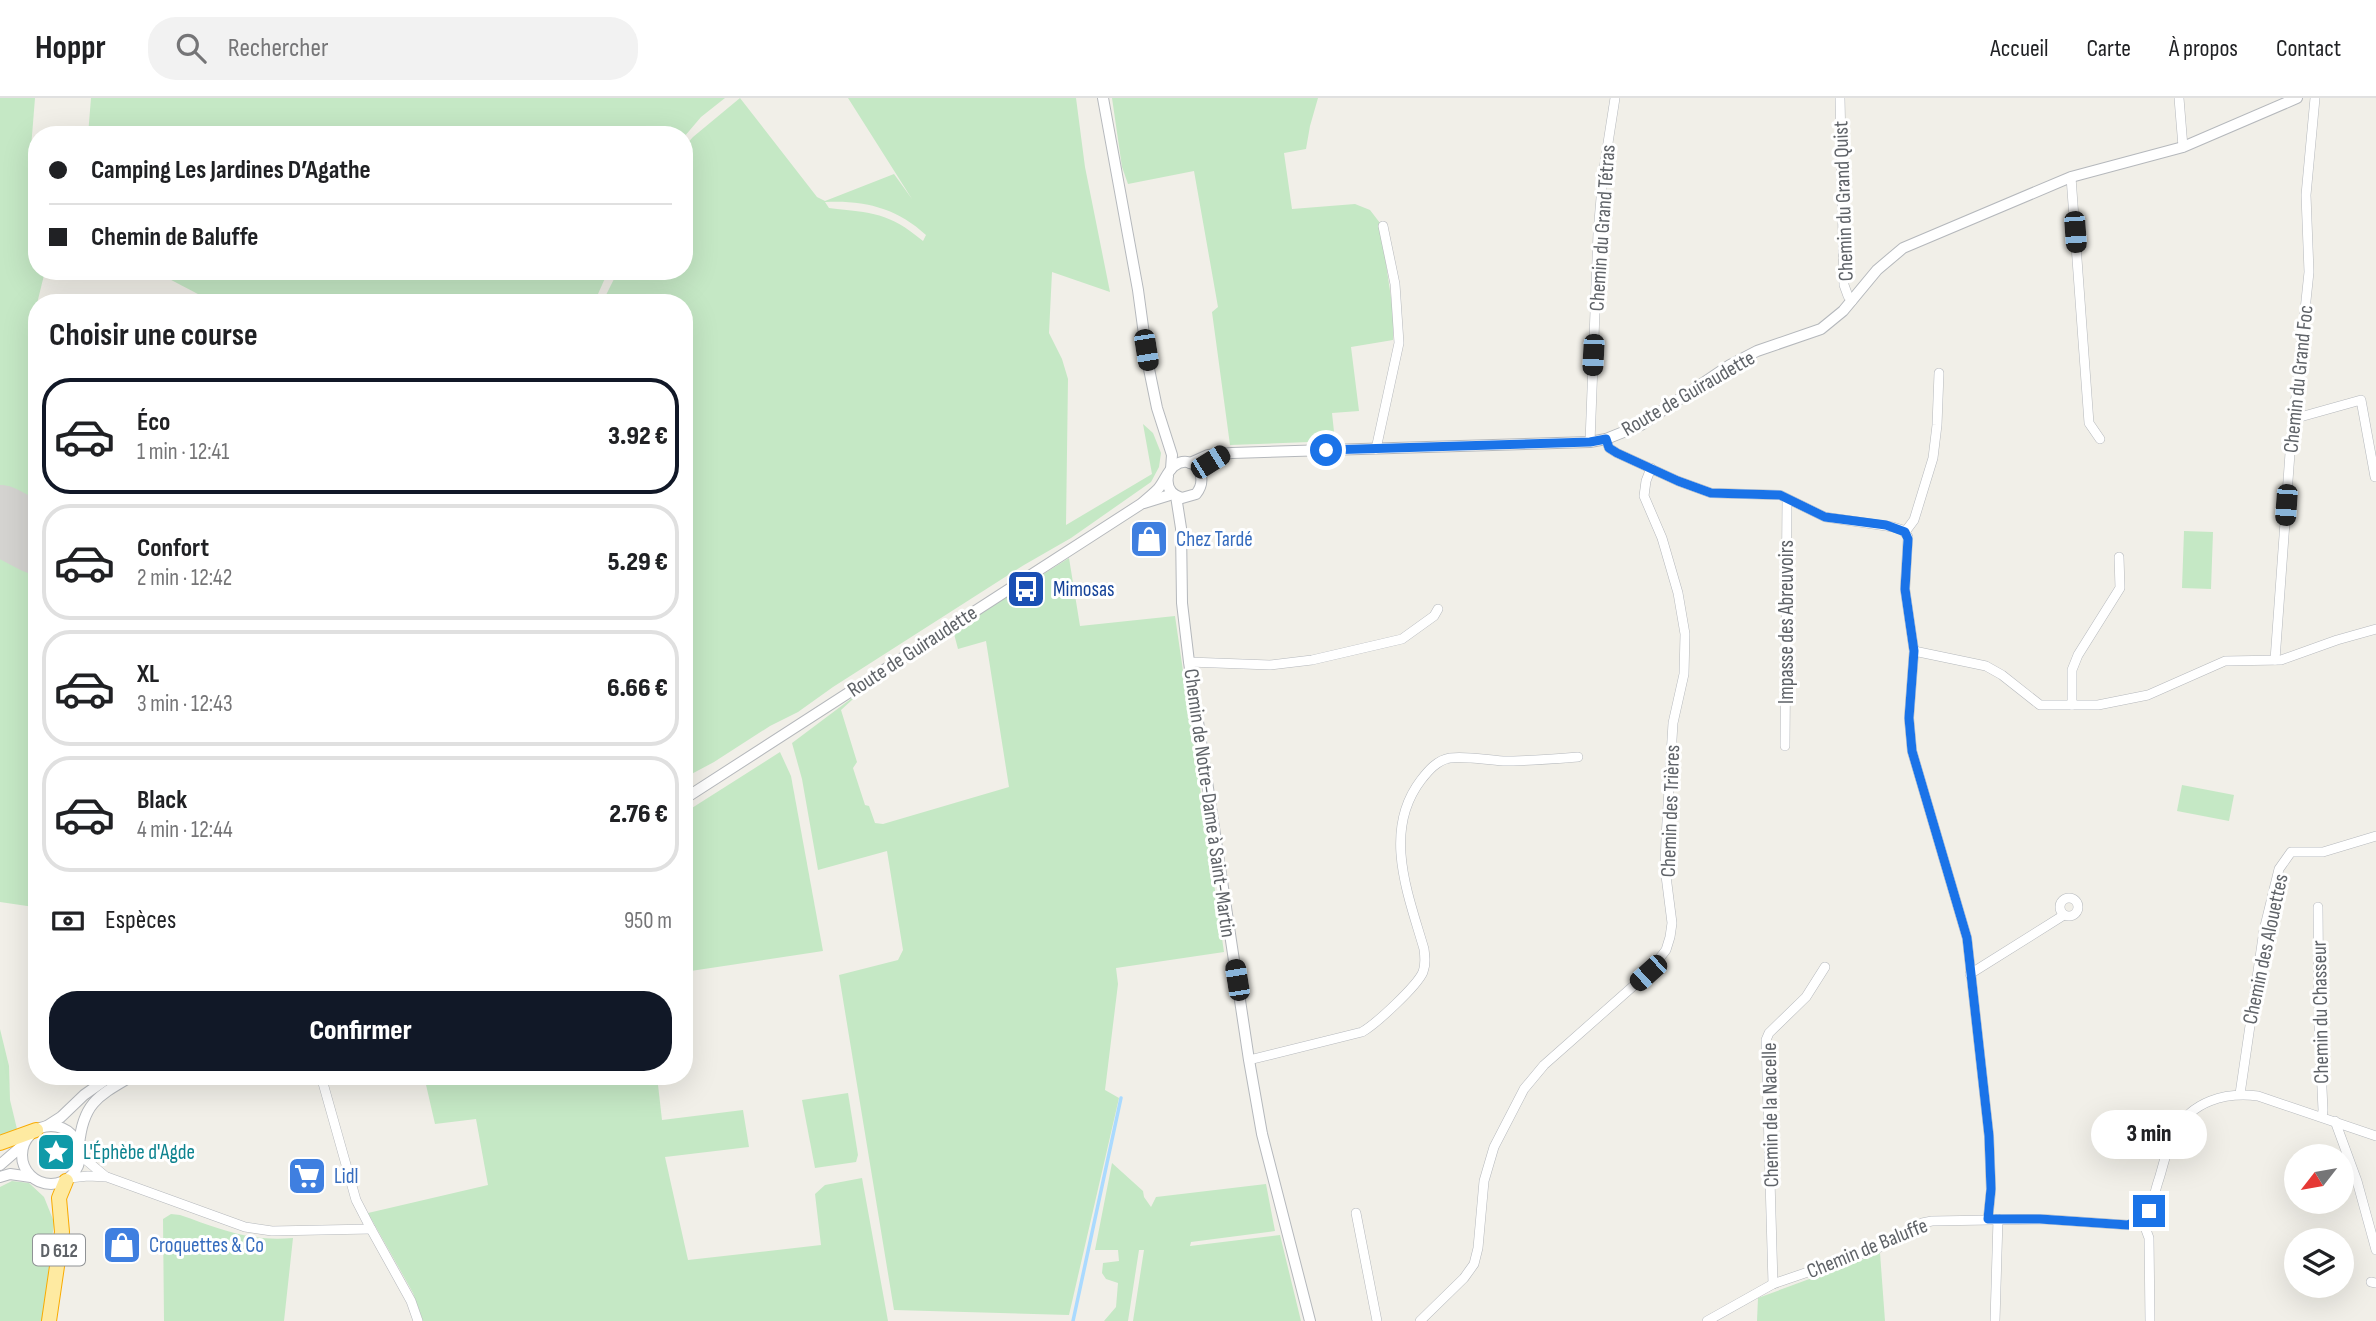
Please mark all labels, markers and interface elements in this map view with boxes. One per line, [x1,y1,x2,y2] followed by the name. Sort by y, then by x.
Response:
[148,17,638,80] search box
[35,28,106,68] text: Hoppr
[172,29,210,67] icon: search
[228,33,328,64] text: Rechercher
[1990,34,2049,63] text: Accueil
[2087,34,2131,63] text: Carte
[2169,34,2238,63] text: À propos
[2276,34,2341,63] text: Contact
[1828,120,1859,282] street label: Chemin du Grand Quist
[1584,144,1621,312] street label: Chemin du Grand Tétras
[91,155,371,186] text: Camping Les Jardines D’Agathe
[2064,210,2087,254] car
[91,222,258,253] text: Chemin de Baluffe
[2278,304,2319,454] street label: Chemin du Grand Foc
[49,316,258,355] text: Choisir une course
[1133,328,1160,372] car
[1582,333,1605,377] car
[1617,345,1759,442] street label: Route de Guiraudette
[53,405,116,468] icon: car
[137,407,170,438] text: Éco
[608,421,668,452] text: 3.92 €
[1310,434,1342,466] route start
[137,438,229,466] text: 1 min · 12:41
[1187,442,1234,482] car
[2275,483,2298,527] car
[1128,518,1170,560] shop icon: Chez Tardé
[1176,527,1253,552] place label: Chez Tardé
[53,531,116,594] icon: car
[137,533,209,564] text: Confort
[1774,540,1799,704] street label: Impasse des Abreuvoirs
[608,547,668,578] text: 5.29 €
[137,564,232,592] text: 2 min · 12:42
[1005,568,1047,610] bus stop icon: Mimosas
[1053,577,1115,602] place label: Mimosas
[843,600,982,703] street label: Route de Guiraudette
[53,657,116,720] icon: car
[137,659,159,690] text: XL
[1178,667,1241,939] street label: Chemin de Notre-Dame à Saint-Martin
[607,673,668,704] text: 6.66 €
[137,690,233,718] text: 3 min · 12:43
[1656,744,1685,878] street label: Chemin des Trières
[53,783,116,846] icon: car
[137,785,187,816] text: Black
[609,799,668,830] text: 2.76 €
[137,816,233,844] text: 4 min · 12:44
[2237,872,2294,1027] street label: Chemin des Alouettes
[49,902,87,940] icon: cash
[105,905,176,936] text: Espèces
[624,907,672,935] text: 950 m
[2307,940,2334,1084] street label: Chemin du Chasseur
[1626,951,1671,995] car
[1224,958,1251,1002] car
[49,991,672,1071] button: Confirmer
[1757,1042,1784,1188] street label: Chemin de la Nacelle
[2091,1110,2207,1158] callout: 3 min
[2127,1120,2171,1148] text: 3 min
[35,1131,77,1173] place icon: L'Éphèbe d'Agde
[83,1140,195,1165] place label: L'Éphèbe d'Agde
[2284,1144,2354,1214] north arrow
[2284,1144,2354,1298] map controls
[286,1155,328,1197] supermarket icon: Lidl
[334,1164,358,1189] place label: Lidl
[2133,1195,2165,1227] route end
[1803,1213,1931,1284] street label: Chemin de Baluffe
[101,1224,143,1266] shop icon: Croquettes & Co
[2284,1228,2354,1298] button: layers
[149,1233,264,1258] place label: Croquettes & Co
[33,1234,85,1266] road number: D 612

